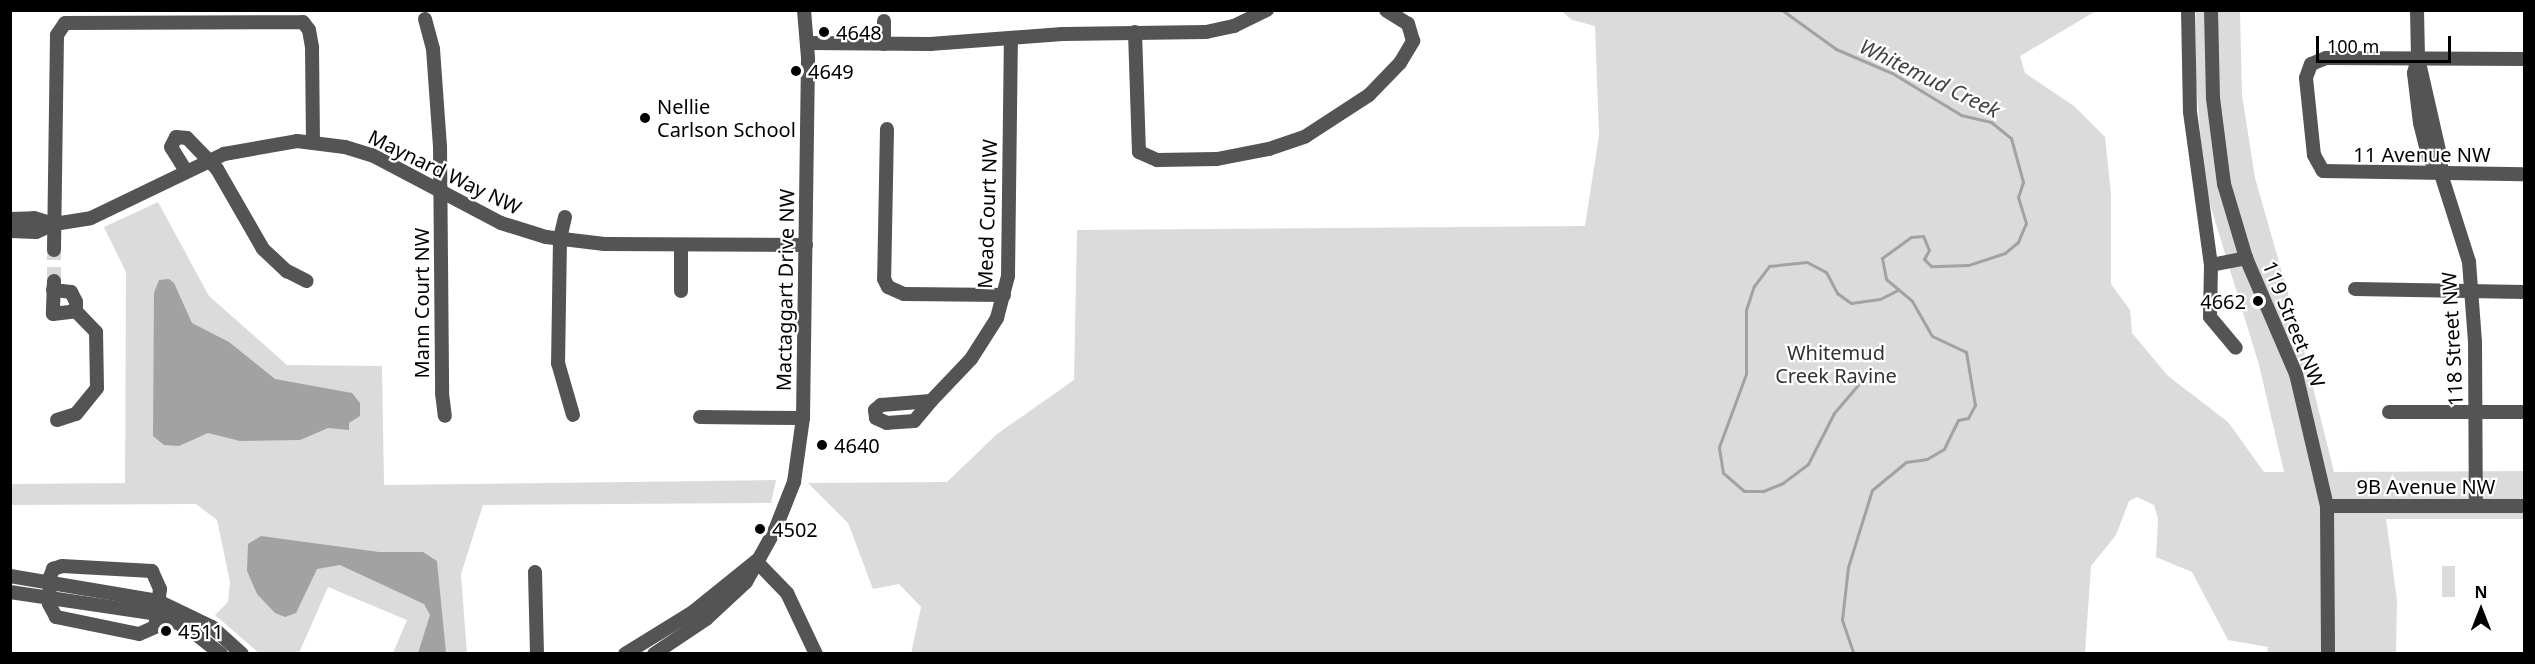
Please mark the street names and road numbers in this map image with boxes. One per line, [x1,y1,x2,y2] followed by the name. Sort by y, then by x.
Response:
[365,125,525,219] street label: Maynard Way NW
[972,139,1002,289] street label: Mead Court NW
[2353,142,2491,166] street label: 11 Avenue NW
[771,189,799,391] street label: Mactaggart Drive NW
[409,228,433,378] street label: Mann Court NW
[2258,257,2330,391] street label: 119 Street NW
[2437,271,2467,407] street label: 118 Street NW
[2357,474,2495,498] street label: 9B Avenue NW

